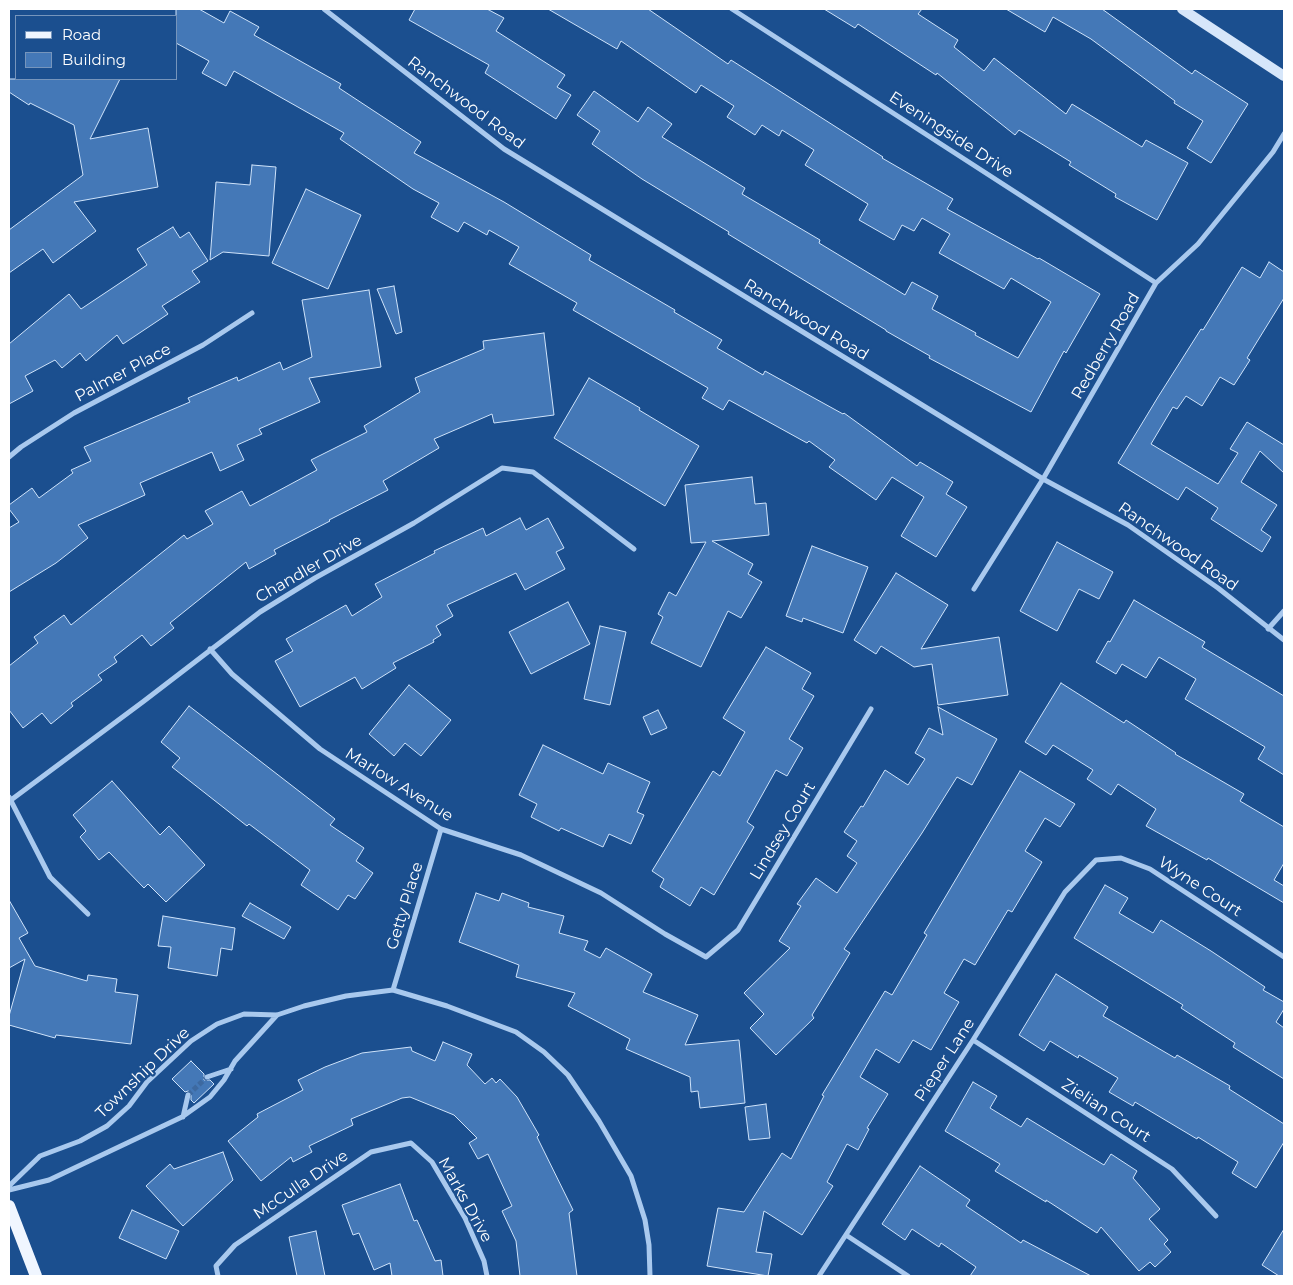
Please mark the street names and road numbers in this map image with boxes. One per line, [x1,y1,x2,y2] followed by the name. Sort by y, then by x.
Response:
[404,53,528,153] street label: Ranchwood Road
[885,88,1017,182] street label: Eveningside Drive
[740,275,872,365] street label: Ranchwood Road
[1068,289,1144,403] street label: Redberry Road
[72,340,174,406] street label: Palmer Place
[1114,498,1242,596] street label: Ranchwood Road
[252,531,366,607] street label: Chandler Drive
[341,744,457,826] street label: Marlow Avenue
[746,779,820,883] street label: Lindsey Court
[1155,853,1245,921] street label: Wyne Court
[383,860,427,952] street label: Getty Place
[911,1015,979,1105] street label: Pieper Lane
[92,1023,194,1123] street label: Township Drive
[1058,1075,1154,1147] street label: Zielian Court
[250,1146,352,1224] street label: McCulla Drive
[434,1154,496,1246] street label: Marks Drive

